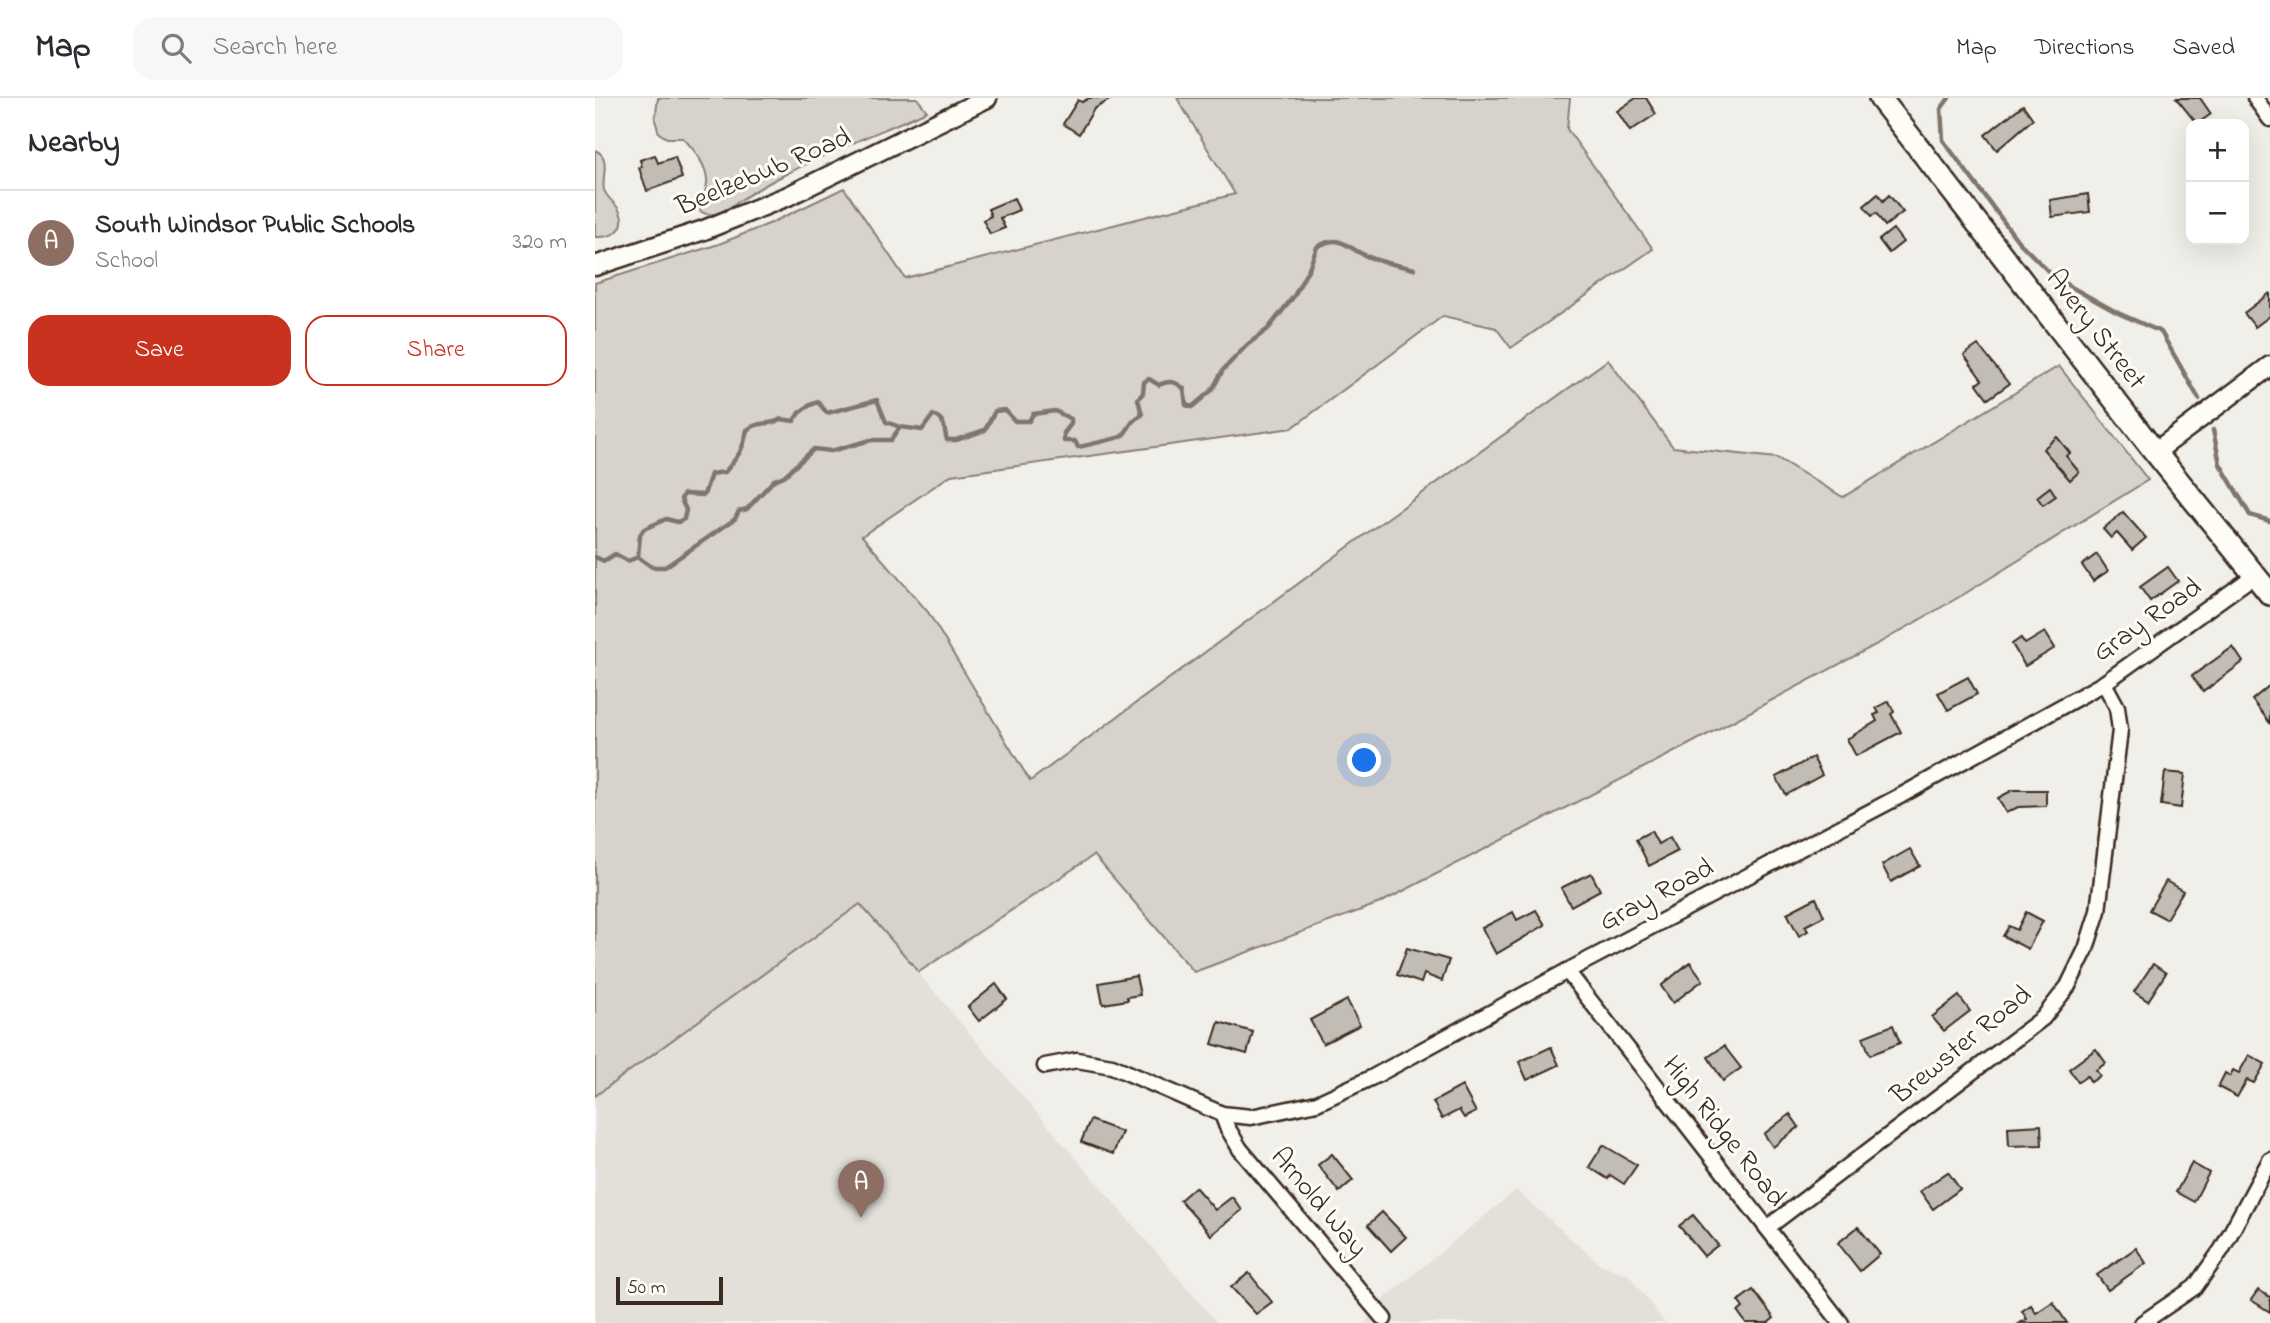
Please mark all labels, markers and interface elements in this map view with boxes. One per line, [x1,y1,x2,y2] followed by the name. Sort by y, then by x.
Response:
[133,17,623,80] search box
[35,24,91,72] text: Map
[157,29,195,67] icon: search
[213,29,337,67] text: Search here
[1956,31,1997,66] text: Map
[2035,31,2134,66] text: Directions
[2172,31,2235,66] text: Saved
[669,118,858,229] street label: Beelzebub Road
[2186,119,2249,245] map controls
[2186,119,2249,182] button: +
[28,122,120,166] text: Nearby
[2186,182,2249,245] button: −
[95,207,415,245] text: South Windsor Public Schools
[44,226,58,259] text: A
[513,226,567,259] text: 320 m
[95,245,158,278] text: School
[2035,261,2155,399] street label: Avery Street
[28,315,291,386] button: Save
[305,315,567,386] button: Share
[2085,568,2211,674] street label: Gray Road
[1347,743,1381,777] your location
[1592,848,1722,943] street label: Gray Road
[1882,976,2042,1116] street label: Brewster Road
[1651,1048,1795,1217] street label: High Ridge Road
[1259,1139,1377,1267] street label: Arnold Way
[838,1160,884,1218] pin: A
[616,1274,723,1306] scale bar
[627,1275,666,1302] text: 50 m

